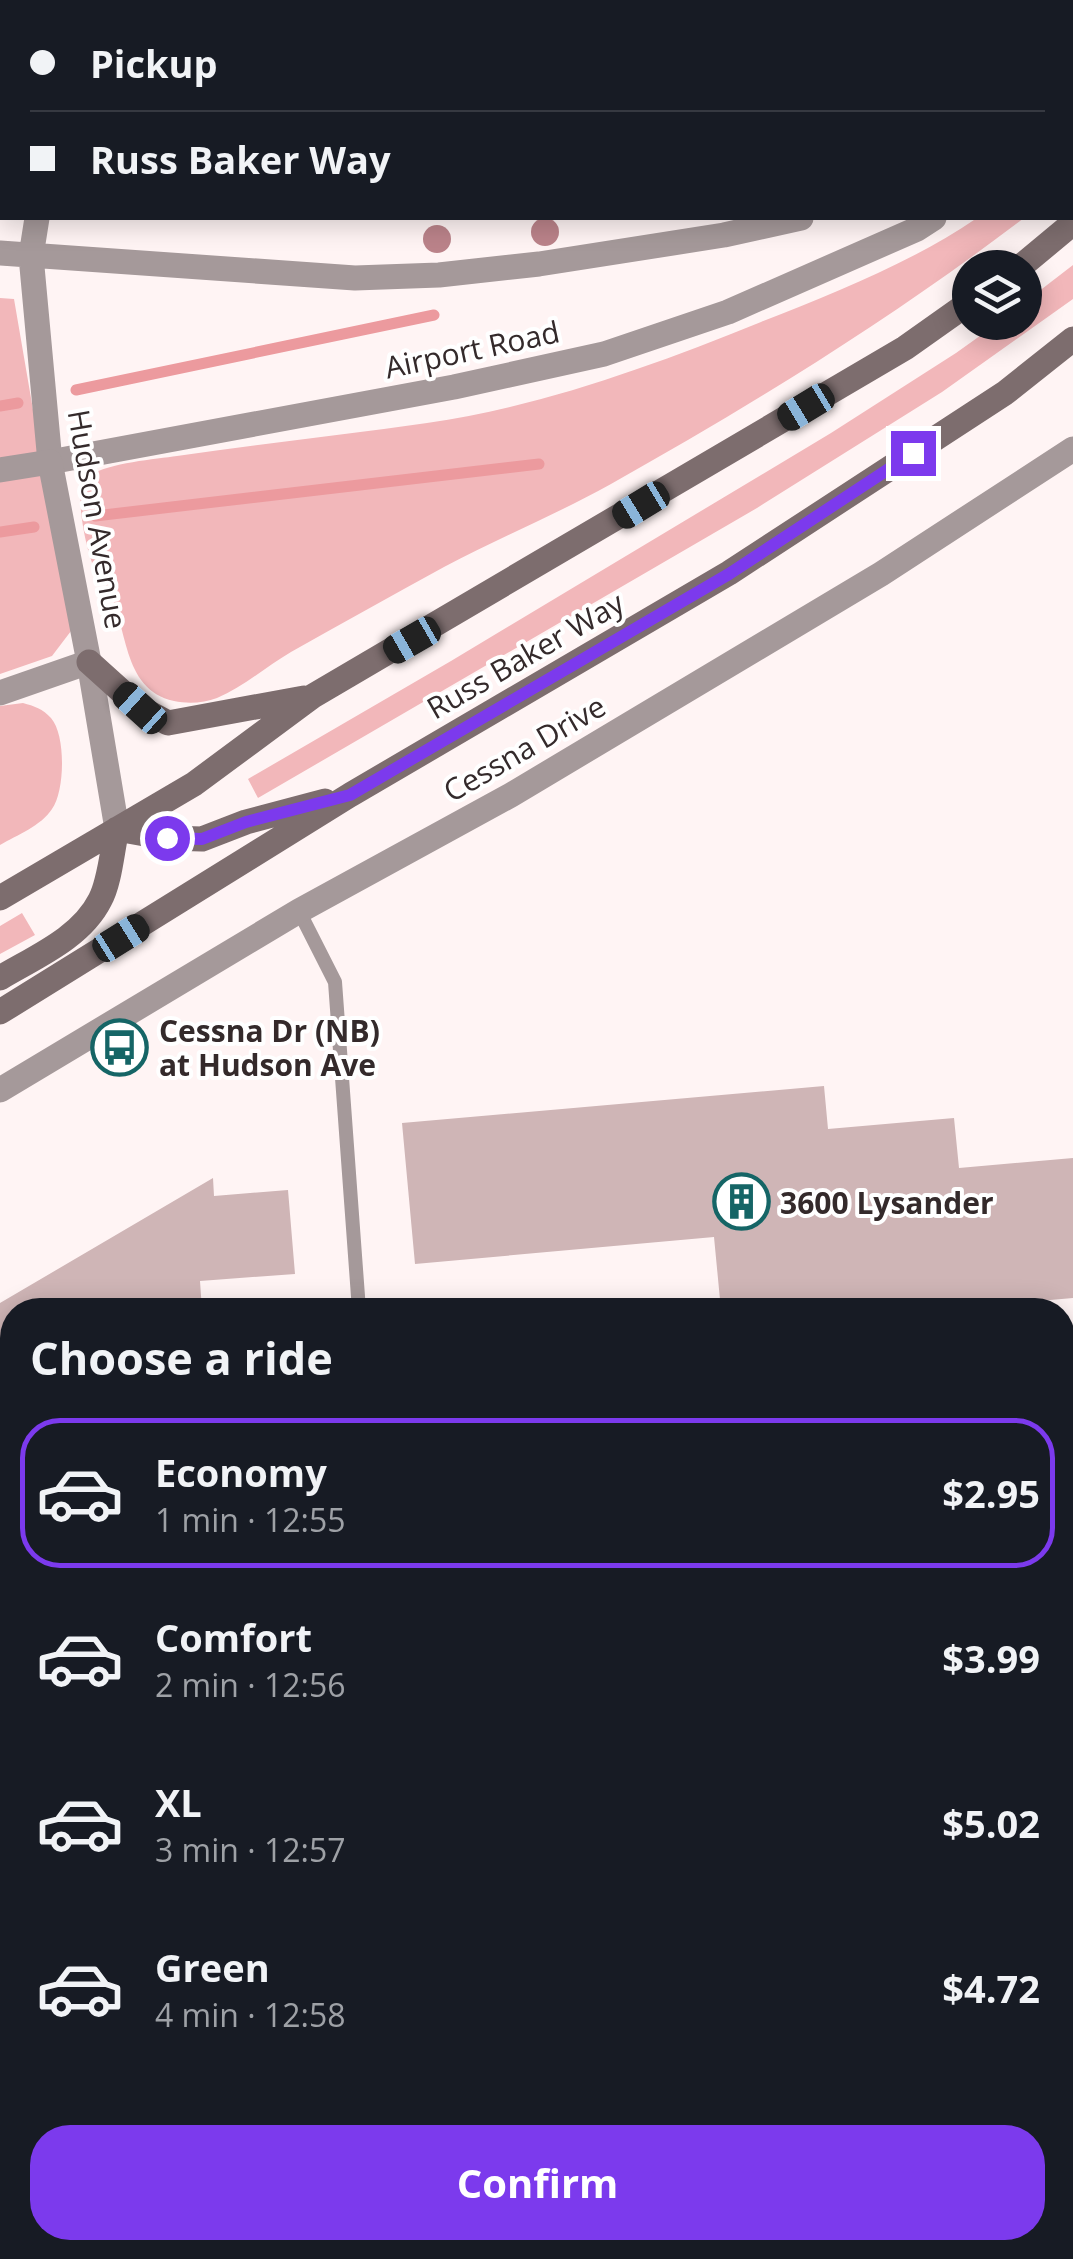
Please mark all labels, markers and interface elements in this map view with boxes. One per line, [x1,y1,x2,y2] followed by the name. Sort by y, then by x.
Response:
[90,37,218,89] text: Pickup
[90,133,391,185] text: Russ Baker Way
[952,250,1042,340] map controls
[952,250,1042,340] button: layers
[381,310,563,388] street label: Airport Road
[773,379,839,435] car
[59,406,137,632] street label: Hudson Avenue
[891,431,936,476] route end
[608,477,674,533] car
[419,581,632,728] street label: Russ Baker Way
[379,612,445,668] car
[108,677,172,739] car
[436,685,612,811] street label: Cessna Drive
[145,816,190,861] route start
[88,909,154,967] car
[159,1010,380,1085] place label: Cessna Dr (NB) at Hudson Ave
[90,1017,150,1077] bus stop icon: Cessna Dr (NB) at Hudson Ave
[711,1172,771,1232] building icon: 3600 Lysander
[780,1182,994,1223] place label: 3600 Lysander
[30,1327,333,1388] text: Choose a ride
[155,1446,327,1498] text: Economy
[35,1448,125,1538] icon: car
[942,1467,1040,1519] text: $2.95
[155,1498,346,1541] text: 1 min · 12:55
[155,1611,312,1663] text: Comfort
[35,1613,125,1703] icon: car
[942,1632,1040,1684] text: $3.99
[155,1663,346,1706] text: 2 min · 12:56
[155,1776,202,1828] text: XL
[35,1778,125,1868] icon: car
[942,1797,1040,1849] text: $5.02
[155,1828,346,1871] text: 3 min · 12:57
[155,1941,270,1993] text: Green
[35,1943,125,2033] icon: car
[942,1962,1040,2014] text: $4.72
[155,1993,346,2036] text: 4 min · 12:58
[30,2125,1045,2240] button: Confirm

